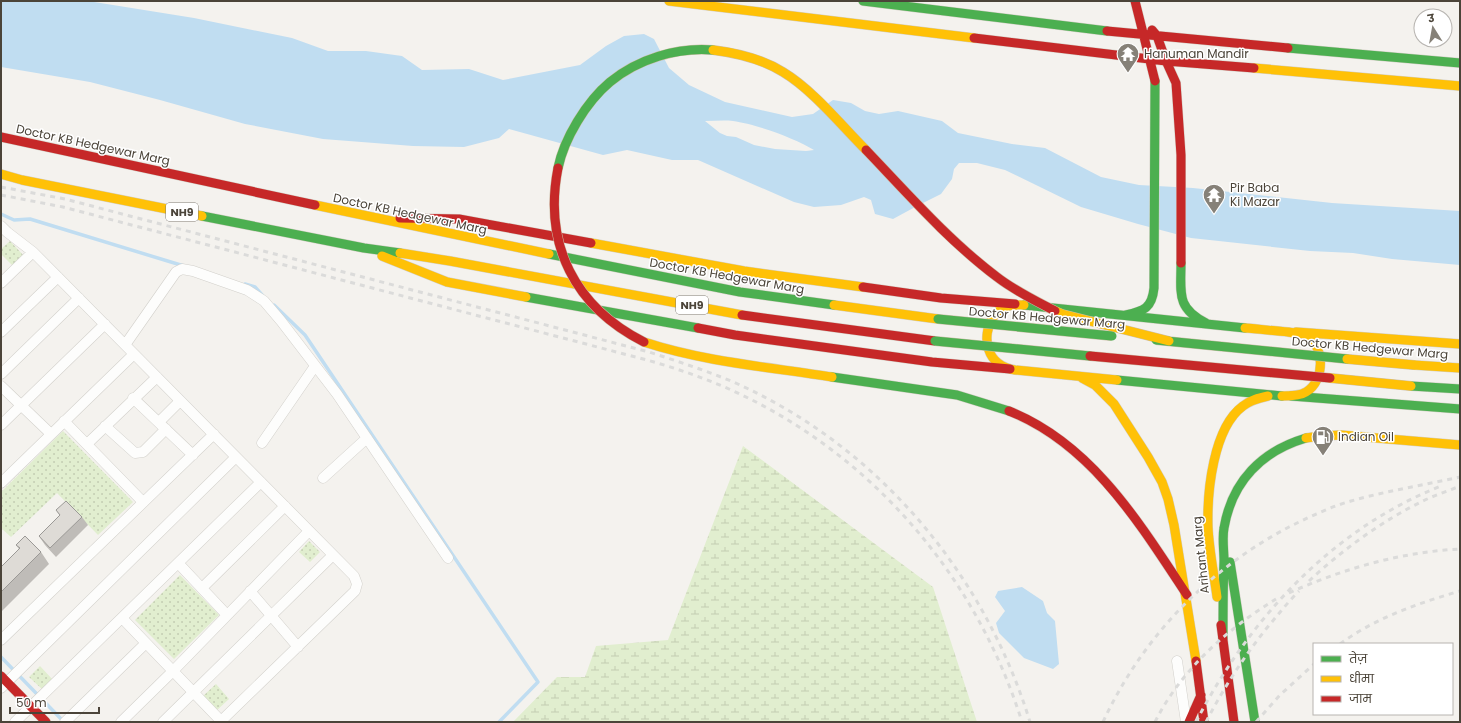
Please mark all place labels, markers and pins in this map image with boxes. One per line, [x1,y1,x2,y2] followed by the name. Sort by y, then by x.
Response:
[1115,41,1141,74] temple icon: Hanuman Mandir
[1144,45,1249,62] place label: Hanuman Mandir
[1230,179,1280,210] place label: Pir Baba Ki Mazar
[1201,182,1227,215] temple icon: Pir Baba Ki Mazar
[1310,424,1336,457] fuel station icon: Indian Oil
[1338,428,1394,445] place label: Indian Oil

